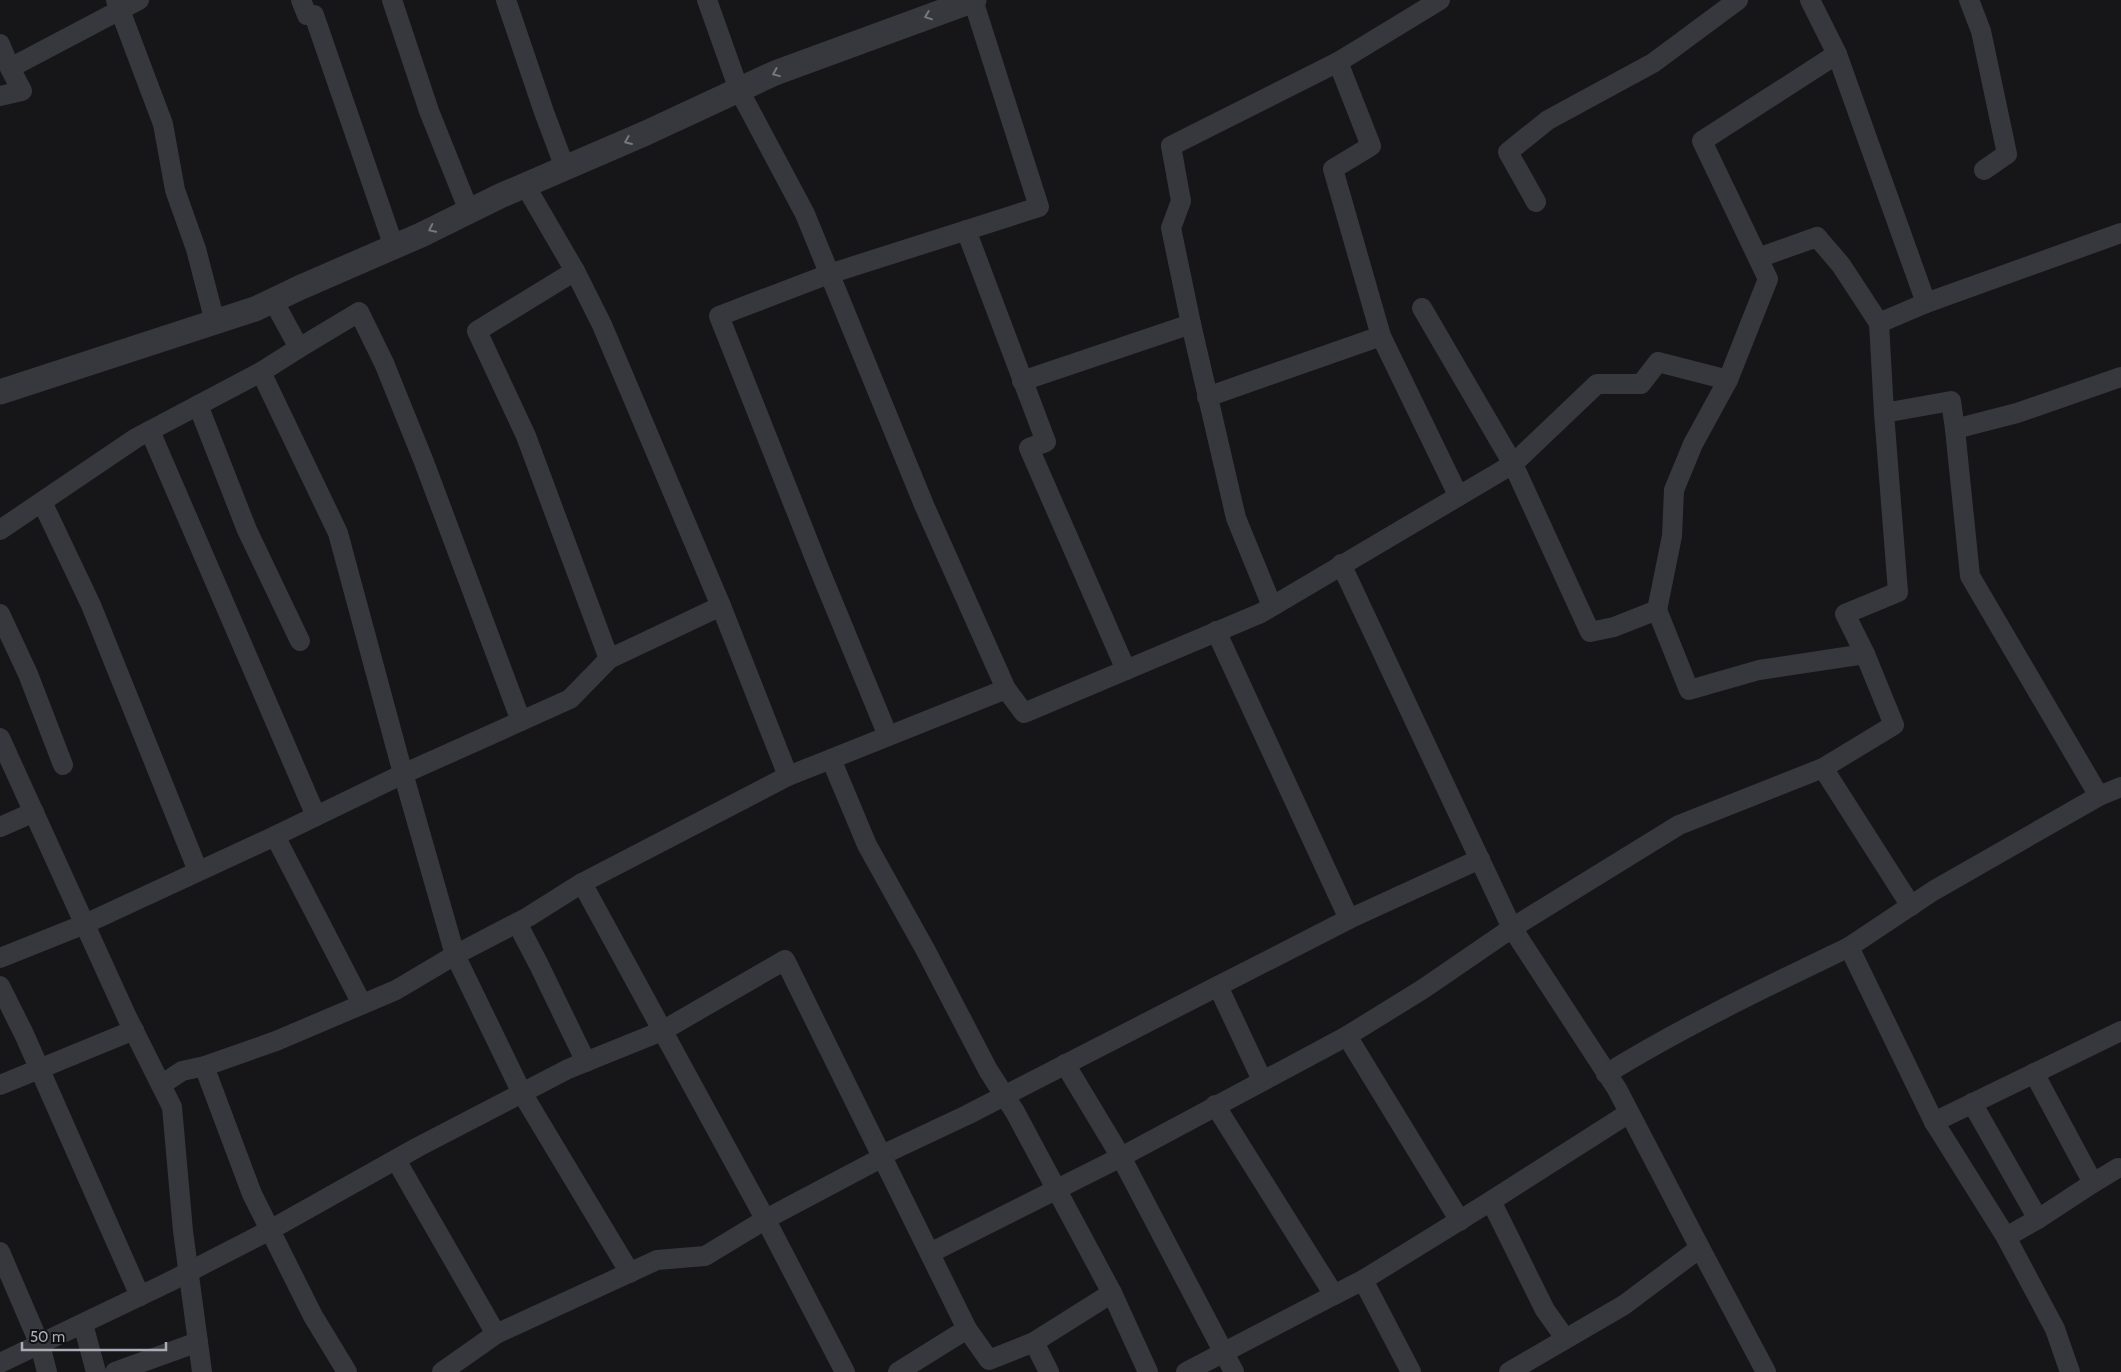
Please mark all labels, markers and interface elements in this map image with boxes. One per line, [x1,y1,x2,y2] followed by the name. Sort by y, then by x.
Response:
[924,10,933,20] one-way arrow
[772,67,781,78] one-way arrow
[624,134,633,145] one-way arrow
[429,223,438,233] one-way arrow
[22,1320,166,1352] scale bar
[30,1328,65,1346] text: 50 m

